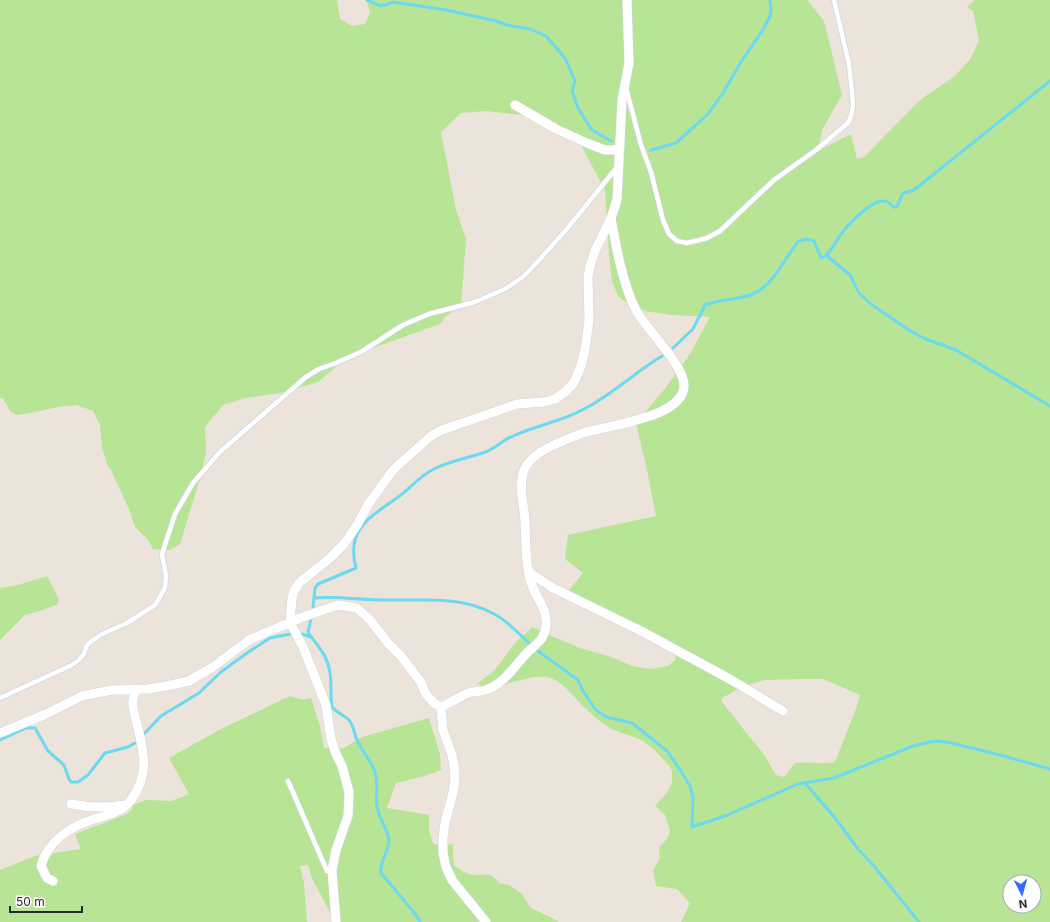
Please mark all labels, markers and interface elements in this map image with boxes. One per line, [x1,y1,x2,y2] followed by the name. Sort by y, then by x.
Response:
[1002,874,1042,914] north arrow
[10,888,82,914] scale bar
[16,894,45,909] text: 50 m
[1018,897,1028,911] text: N

